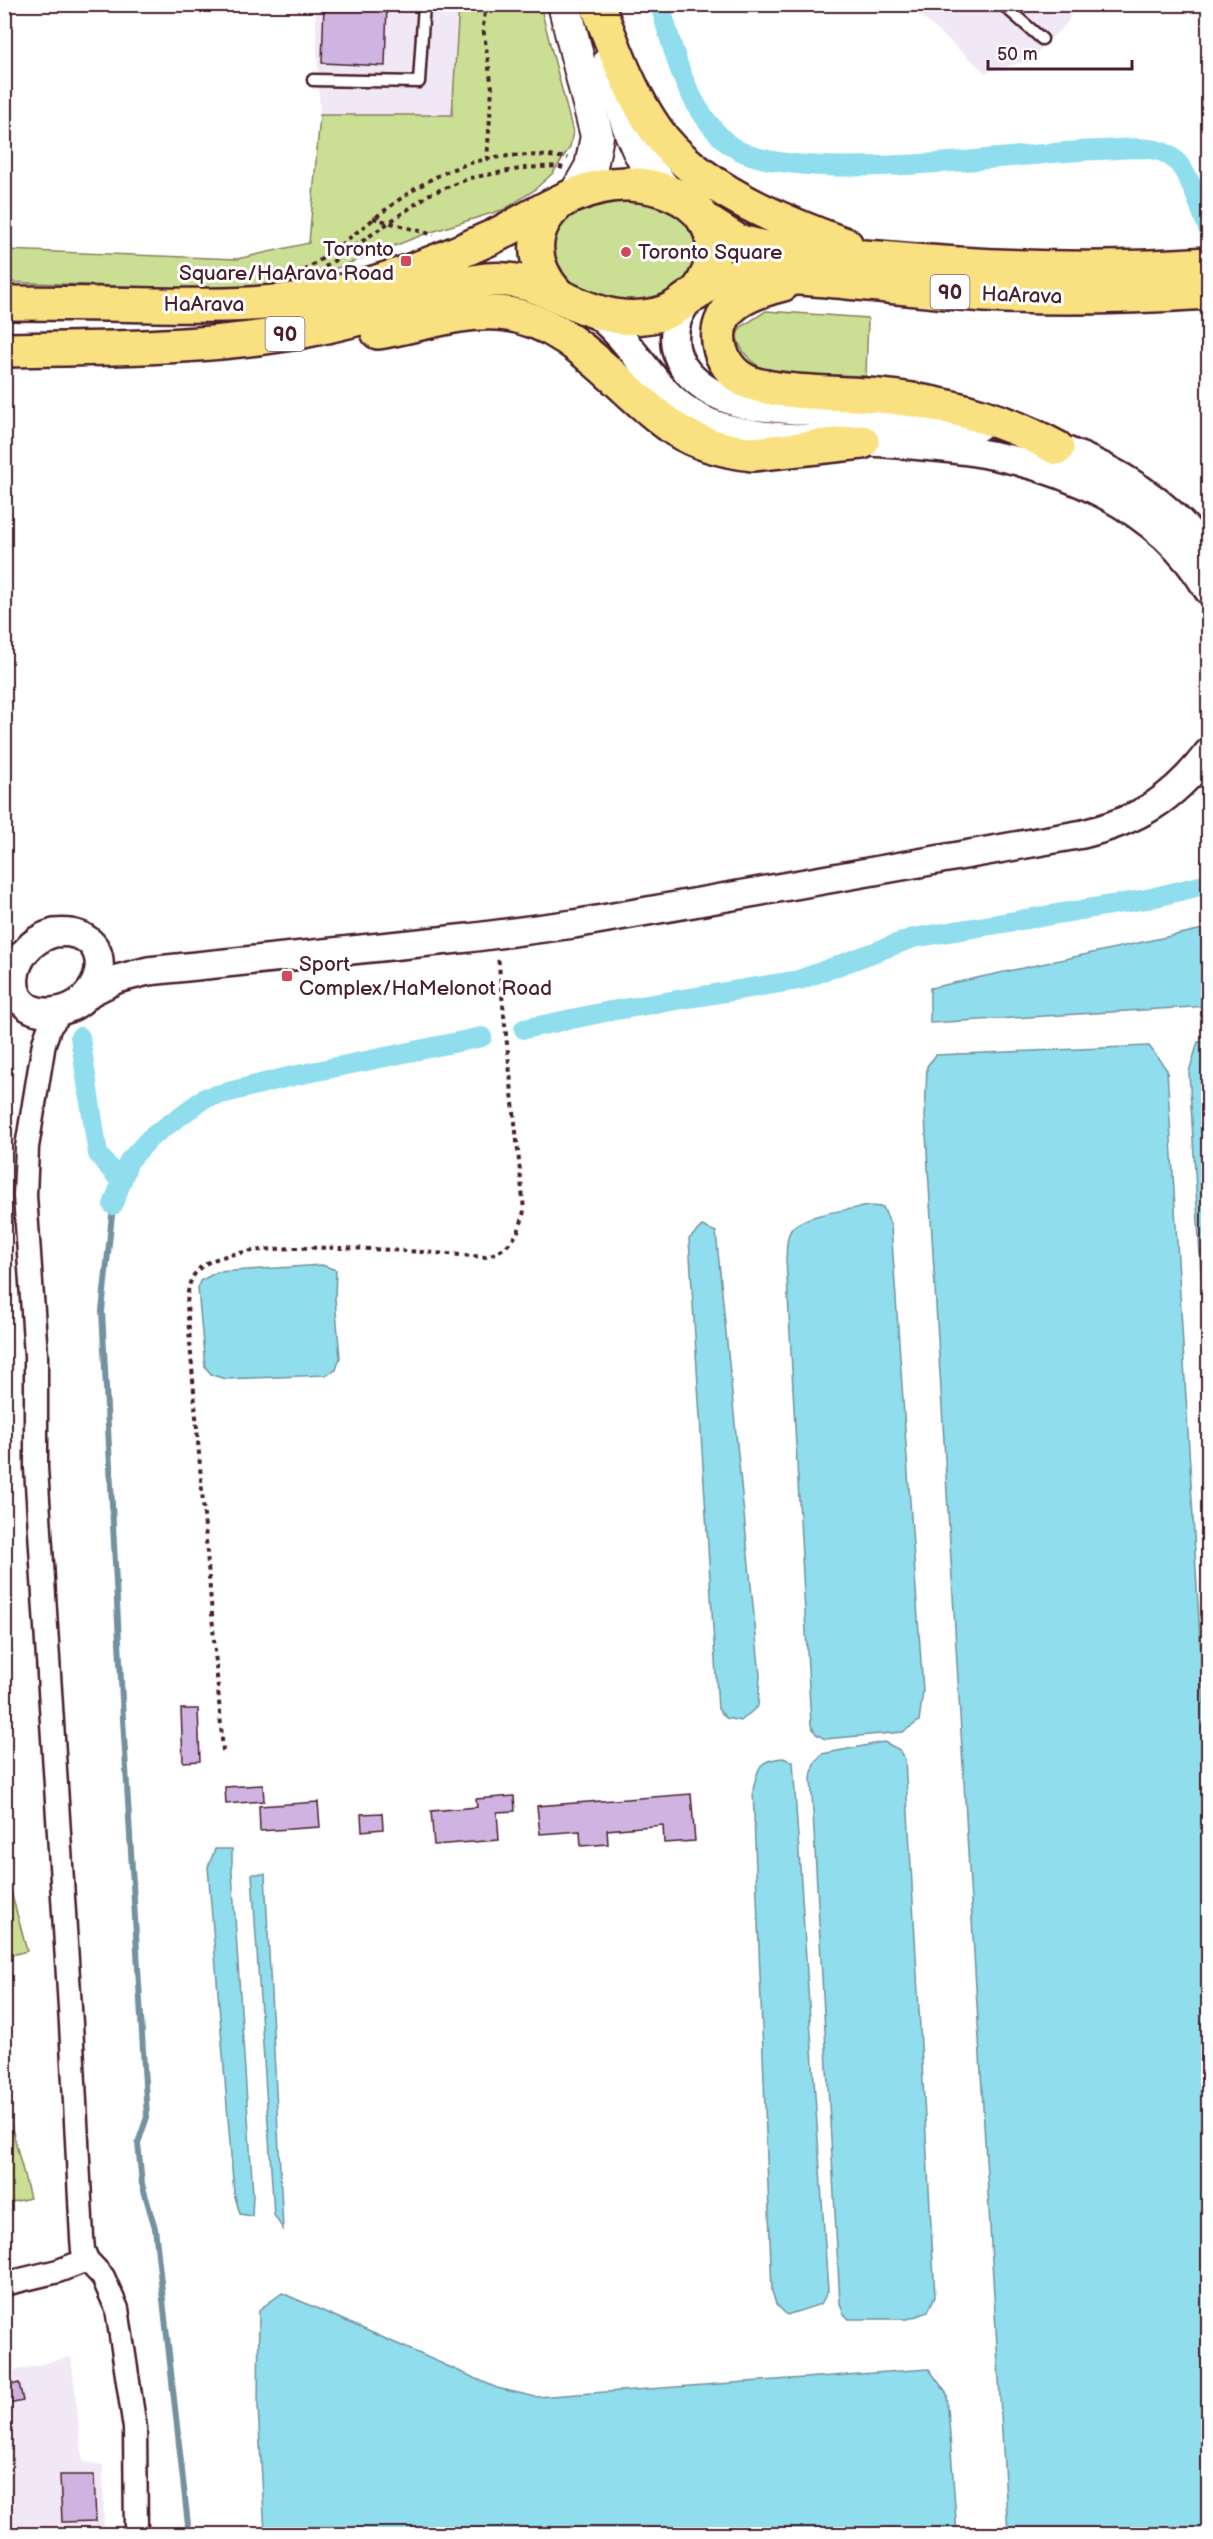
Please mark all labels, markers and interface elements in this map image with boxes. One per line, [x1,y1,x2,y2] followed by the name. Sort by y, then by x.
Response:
[988,33,1132,71] scale bar
[997,44,1038,65] text: 50 m
[179,237,394,286] place label: Toronto Square/HaArava Road
[638,240,782,265] place label: Toronto Square
[619,245,633,259] marker: Toronto Square
[399,254,413,268] marker: Toronto Square/HaArava Road
[930,275,970,309] road number: 90
[981,282,1063,309] street label: HaArava
[164,292,244,317] street label: HaArava
[266,317,304,351] road number: 90
[299,952,552,1001] place label: Sport Complex/HaMelonot Road
[280,969,294,983] marker: Sport Complex/HaMelonot Road

